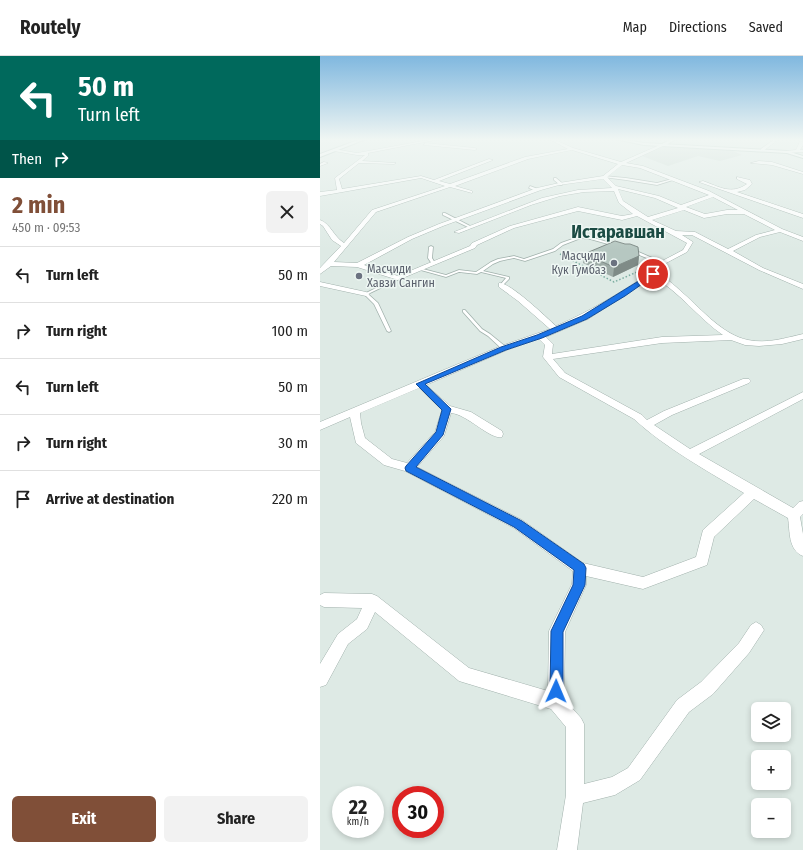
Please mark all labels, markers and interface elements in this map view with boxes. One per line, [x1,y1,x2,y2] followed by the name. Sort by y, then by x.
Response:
[20,16,80,39] text: Routely
[623,19,647,36] text: Map
[669,19,727,36] text: Directions
[749,19,783,36] text: Saved
[78,70,134,103] text: 50 m
[12,72,64,124] icon: left
[78,104,140,126] text: Turn left
[50,148,72,170] icon: right
[12,150,42,168] text: Then
[12,191,65,219] text: 2 min
[266,191,308,233] button: close
[12,220,80,235] text: 450 m · 09:53
[571,221,665,243] district label: Истаравшан
[551,249,606,277] place label: Масҷиди Кук Гумбаз
[636,257,670,291] pin
[609,258,619,268] marker: Масҷиди Кук Гумбаз
[367,262,435,290] place label: Масҷиди Хавзи Сангин
[642,263,664,285] icon: arrive
[12,264,34,286] icon: left
[46,266,99,284] text: Turn left
[278,266,308,284] text: 50 m
[354,271,364,281] marker: Масҷиди Хавзи Сангин
[12,320,34,342] icon: right
[46,322,107,340] text: Turn right
[271,322,308,340] text: 100 m
[12,376,34,398] icon: left
[46,378,99,396] text: Turn left
[278,378,308,396] text: 50 m
[12,432,34,454] icon: right
[46,434,107,452] text: Turn right
[278,434,308,452] text: 30 m
[12,488,34,510] icon: arrive
[46,490,174,508] text: Arrive at destination
[272,490,308,508] text: 220 m
[535,670,577,712] position arrow
[751,702,791,838] map controls
[751,702,791,742] button: layers
[751,750,791,790] button: +
[392,786,444,838] speed limit sign: 30
[349,795,367,819] text: 22
[12,796,156,842] button: Exit
[164,796,308,842] button: Share
[751,798,791,838] button: −
[347,816,369,828] text: km/h

